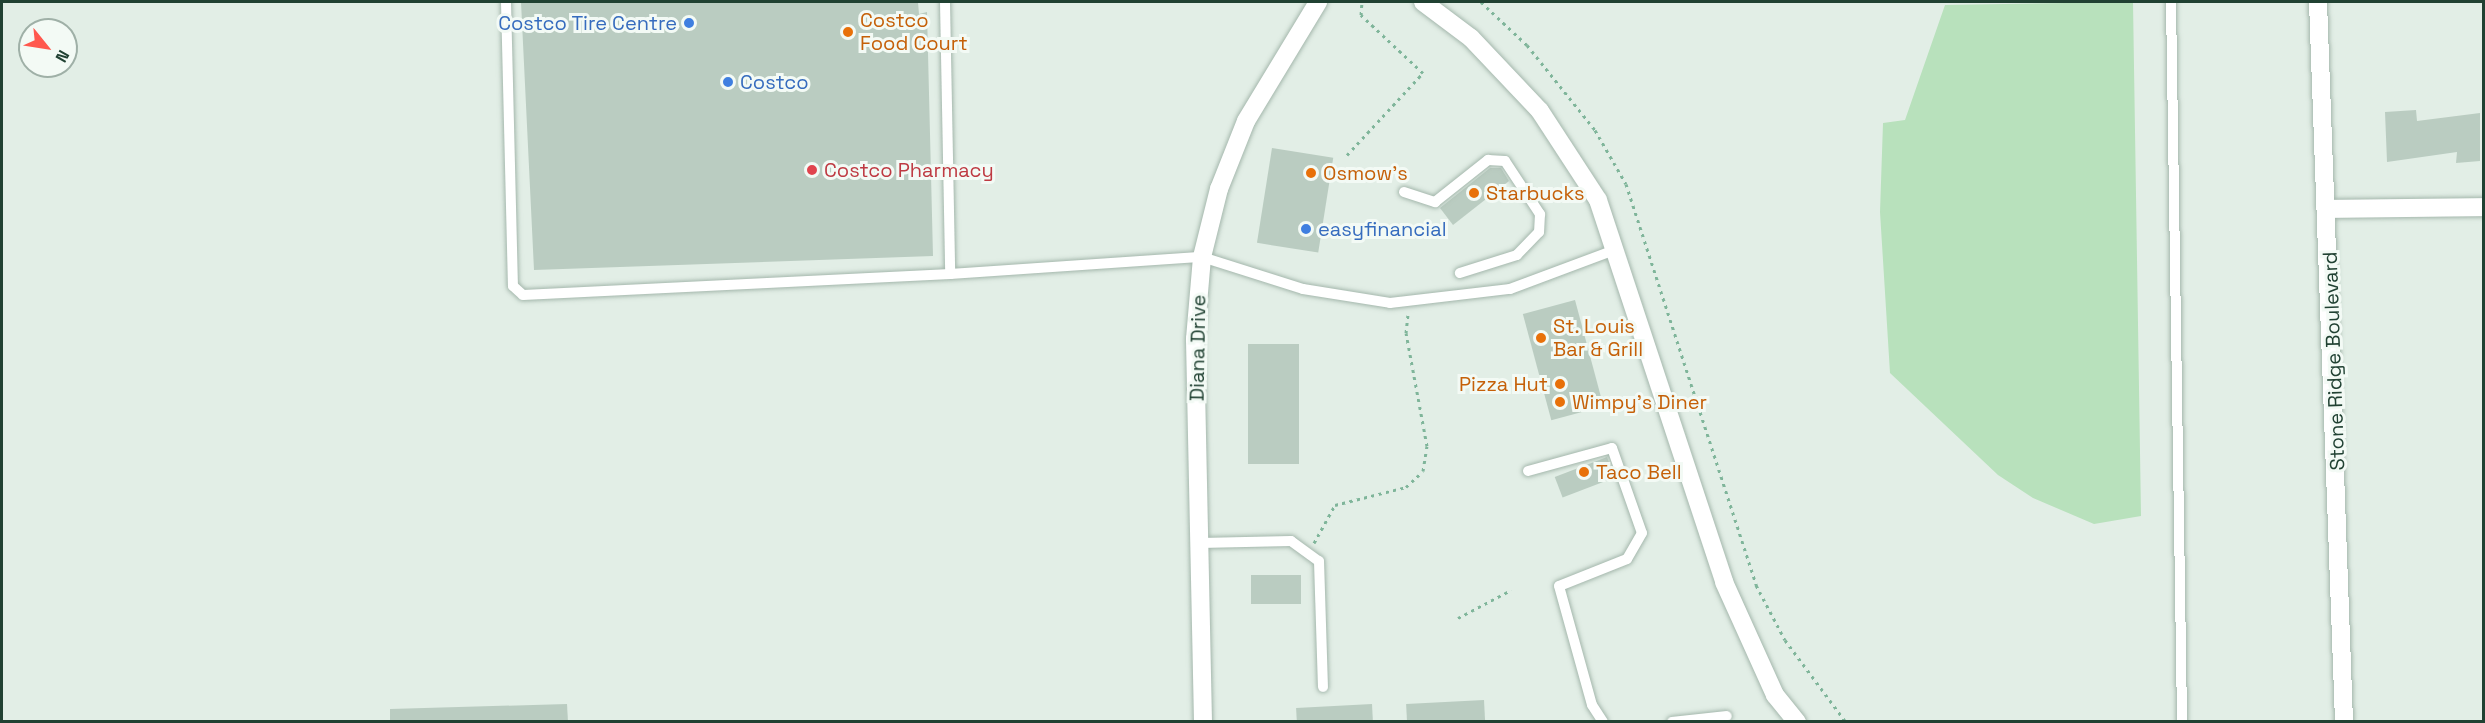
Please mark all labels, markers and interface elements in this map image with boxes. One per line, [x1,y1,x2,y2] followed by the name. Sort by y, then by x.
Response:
[860,8,968,55] place label: Costco Food Court
[498,11,677,35] place label: Costco Tire Centre
[682,16,696,30] marker: Costco Tire Centre
[18,18,78,78] north arrow
[841,25,855,39] marker: Costco Food Court
[51,46,74,66] text: N
[740,70,809,94] place label: Costco
[721,75,735,89] marker: Costco
[824,158,994,182] place label: Costco Pharmacy
[1323,161,1408,185] place label: Osmow's
[805,163,819,177] marker: Costco Pharmacy
[1304,166,1318,180] marker: Osmow's
[1486,181,1585,205] place label: Starbucks
[1467,186,1481,200] marker: Starbucks
[1318,217,1447,241] place label: easyfinancial
[1299,222,1313,236] marker: easyfinancial
[2318,251,2350,471] street label: Stone Ridge Boulevard
[1185,295,1211,401] street label: Diana Drive
[1553,314,1643,361] place label: St. Louis Bar & Grill
[1534,331,1548,345] marker: St. Louis Bar & Grill
[1459,372,1548,396] place label: Pizza Hut
[1553,377,1567,391] marker: Pizza Hut
[1572,390,1707,414] place label: Wimpy's Diner
[1553,395,1567,409] marker: Wimpy's Diner
[1596,460,1682,484] place label: Taco Bell
[1577,465,1591,479] marker: Taco Bell

